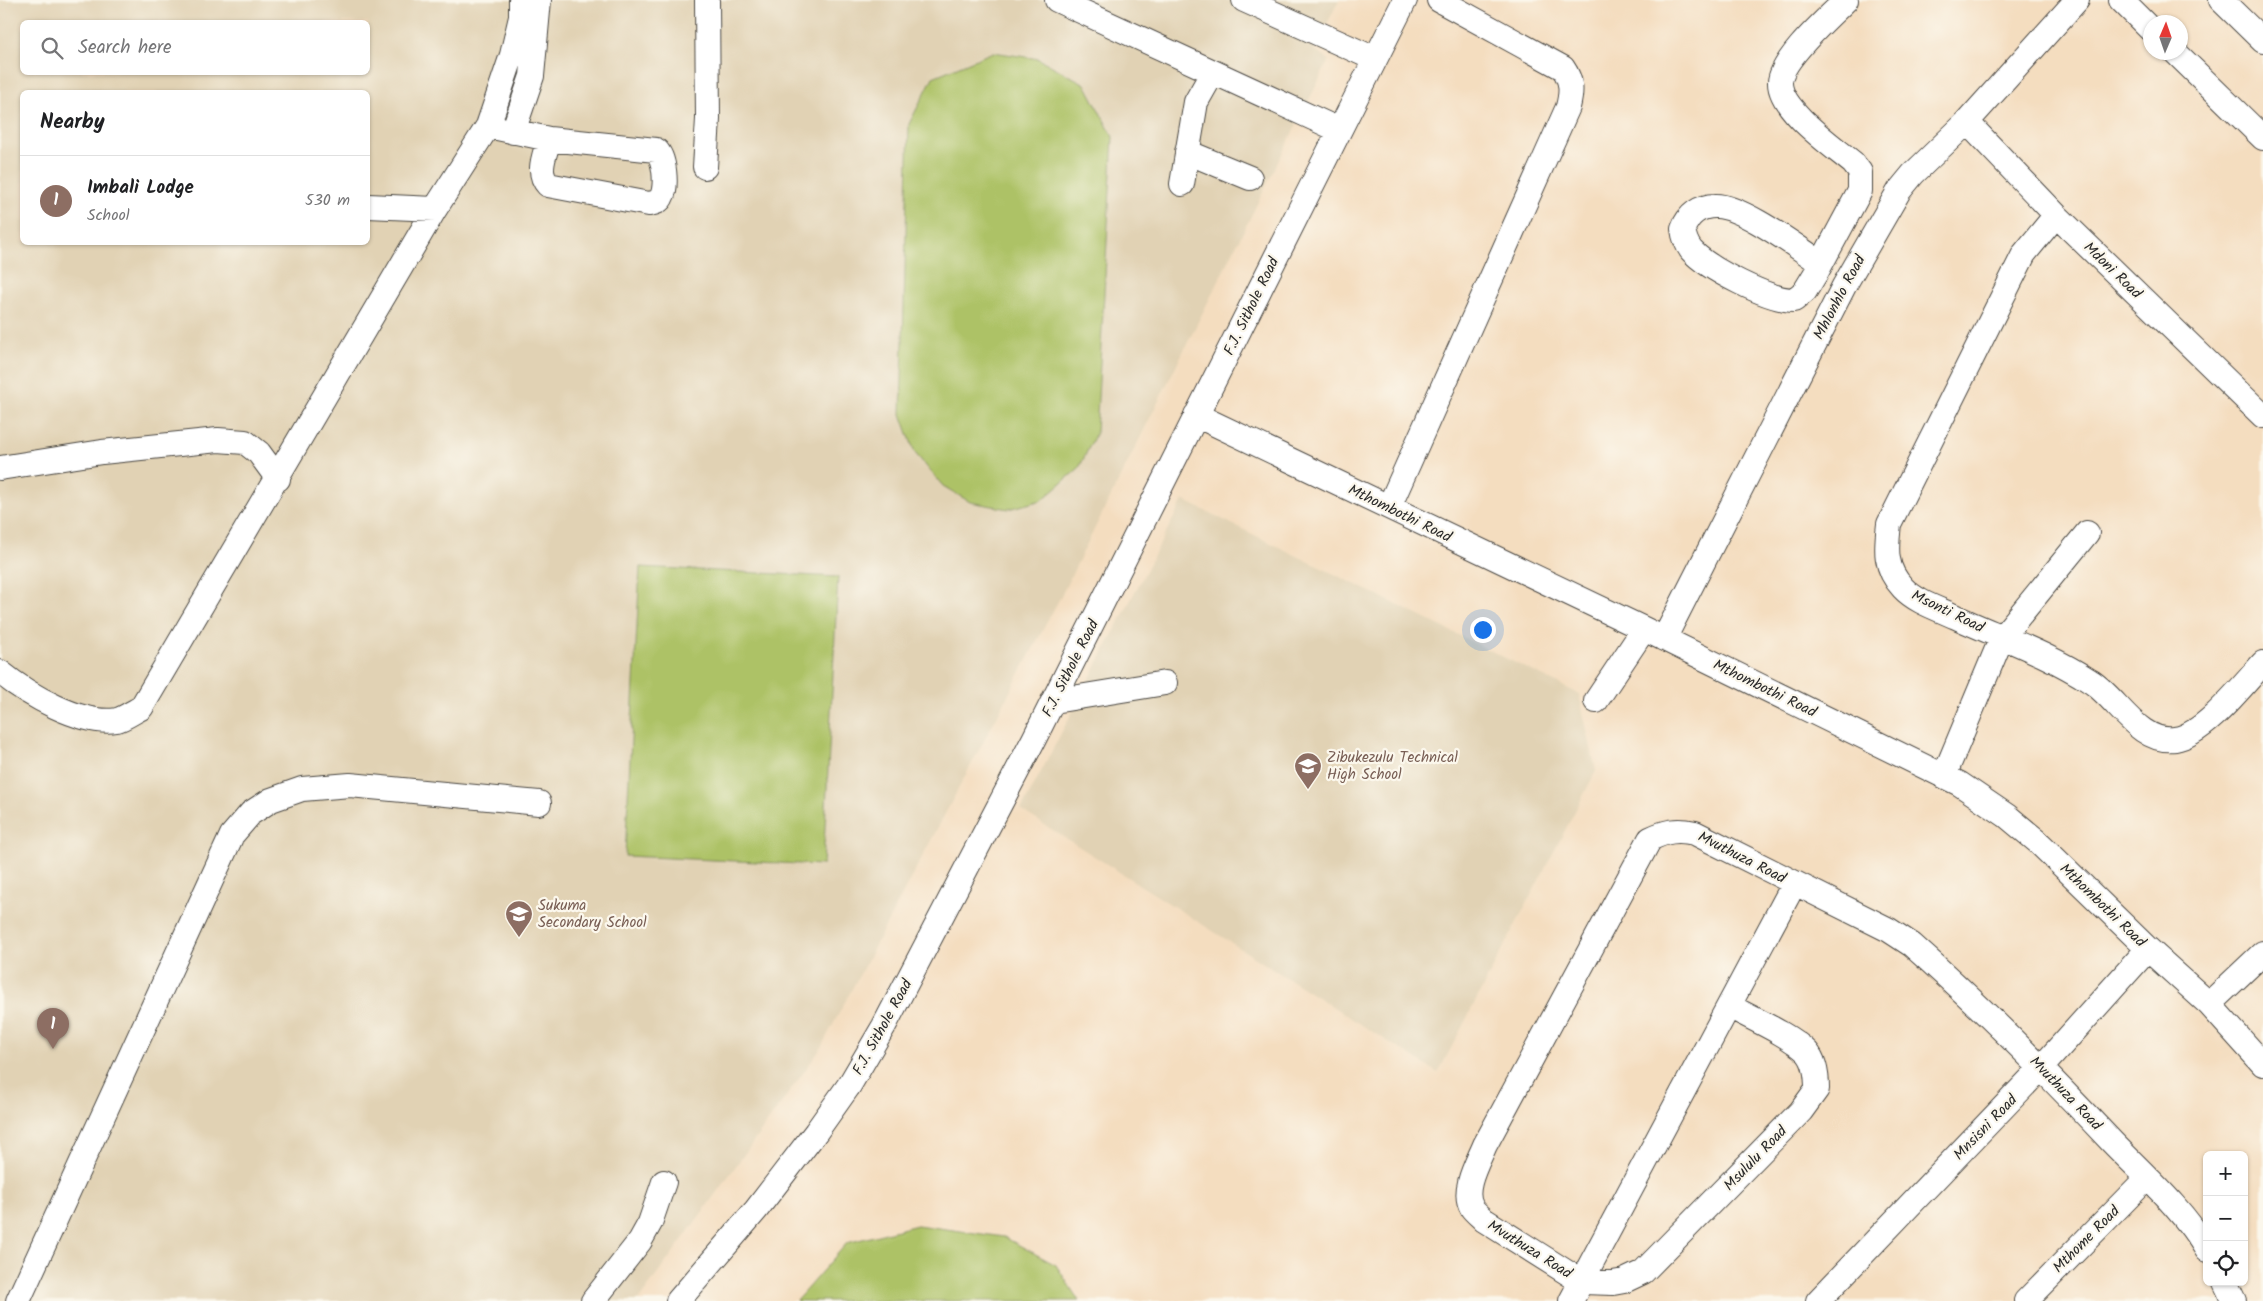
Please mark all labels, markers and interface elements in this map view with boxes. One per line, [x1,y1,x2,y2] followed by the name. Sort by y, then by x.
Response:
[2143,15,2188,60] north arrow
[20,20,370,75] search box
[78,33,172,63] text: Search here
[38,34,66,62] icon: search
[40,106,105,139] text: Nearby
[87,173,194,203] text: Imbali Lodge
[54,188,58,213] text: 1
[305,188,350,213] text: 530 m
[87,203,130,228] text: School
[2077,236,2148,305] street label: Mdoni Road
[1807,250,1873,344] street label: Mhlonhlo Road
[1218,253,1286,360] street label: F.J. Sithole Road
[1344,478,1456,550] street label: Mthombothi Road
[1907,584,1989,640] street label: Msonti Road
[1036,615,1106,721] street label: F.J. Sithole Road
[1470,617,1496,643] your location
[1709,653,1821,725] street label: Mthombothi Road
[1327,746,1458,787] place label: Zibukezulu Technical High School
[1293,751,1323,790] school or university icon: Zibukezulu Technical High School
[1693,825,1790,891] street label: Mvuthuza Road
[2053,858,2152,954] street label: Mthombothi Road
[538,894,647,935] place label: Sukuma Secondary School
[504,899,534,938] school or university icon: Sukuma Secondary School
[847,975,919,1080] street label: F.J. Sithole Road
[37,1008,69,1049] pin: 1
[2023,1051,2108,1137] street label: Mvuthuza Road
[1948,1089,2024,1166] street label: Mnsisni Road
[1718,1120,1794,1197] street label: Msululu Road
[2203,1151,2248,1286] map controls
[2203,1151,2248,1196] button: +
[2203,1196,2248,1241] button: −
[2047,1200,2126,1279] street label: Mthome Road
[1482,1214,1577,1286] street label: Mvuthuza Road
[2203,1241,2248,1286] button: locate

